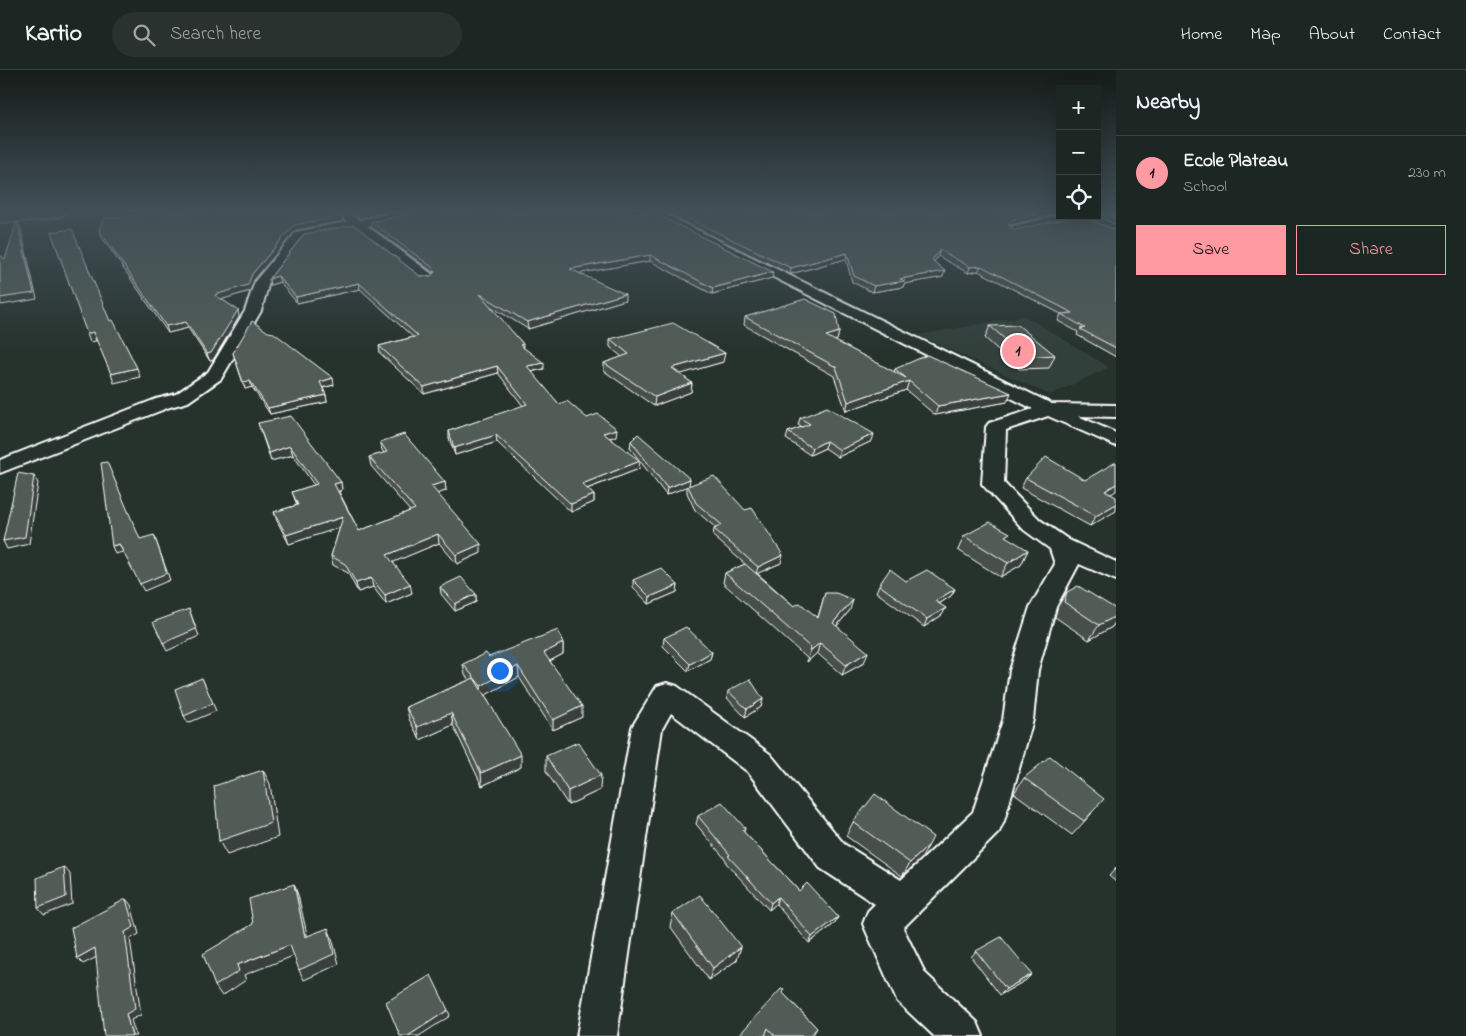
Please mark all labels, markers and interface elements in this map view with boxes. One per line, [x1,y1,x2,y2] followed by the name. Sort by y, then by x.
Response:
[112,12,462,57] search box
[25,17,82,52] text: Kartio
[130,21,158,49] icon: search
[170,21,261,48] text: Search here
[1181,22,1222,48] text: Home
[1250,22,1281,48] text: Map
[1309,22,1355,48] text: About
[1383,22,1441,48] text: Contact
[1056,85,1101,220] map controls
[1056,85,1101,130] button: +
[1136,88,1200,118] text: Nearby
[1056,130,1101,175] button: −
[1183,148,1288,175] text: Ecole Plateau
[1149,161,1155,185] text: 1
[1408,161,1446,185] text: 230 m
[1056,175,1101,220] button: locate
[1183,175,1227,199] text: School
[1136,225,1286,275] button: Save
[1296,225,1446,275] button: Share
[1002,332,1034,370] pin: 1
[487,658,513,684] your location

